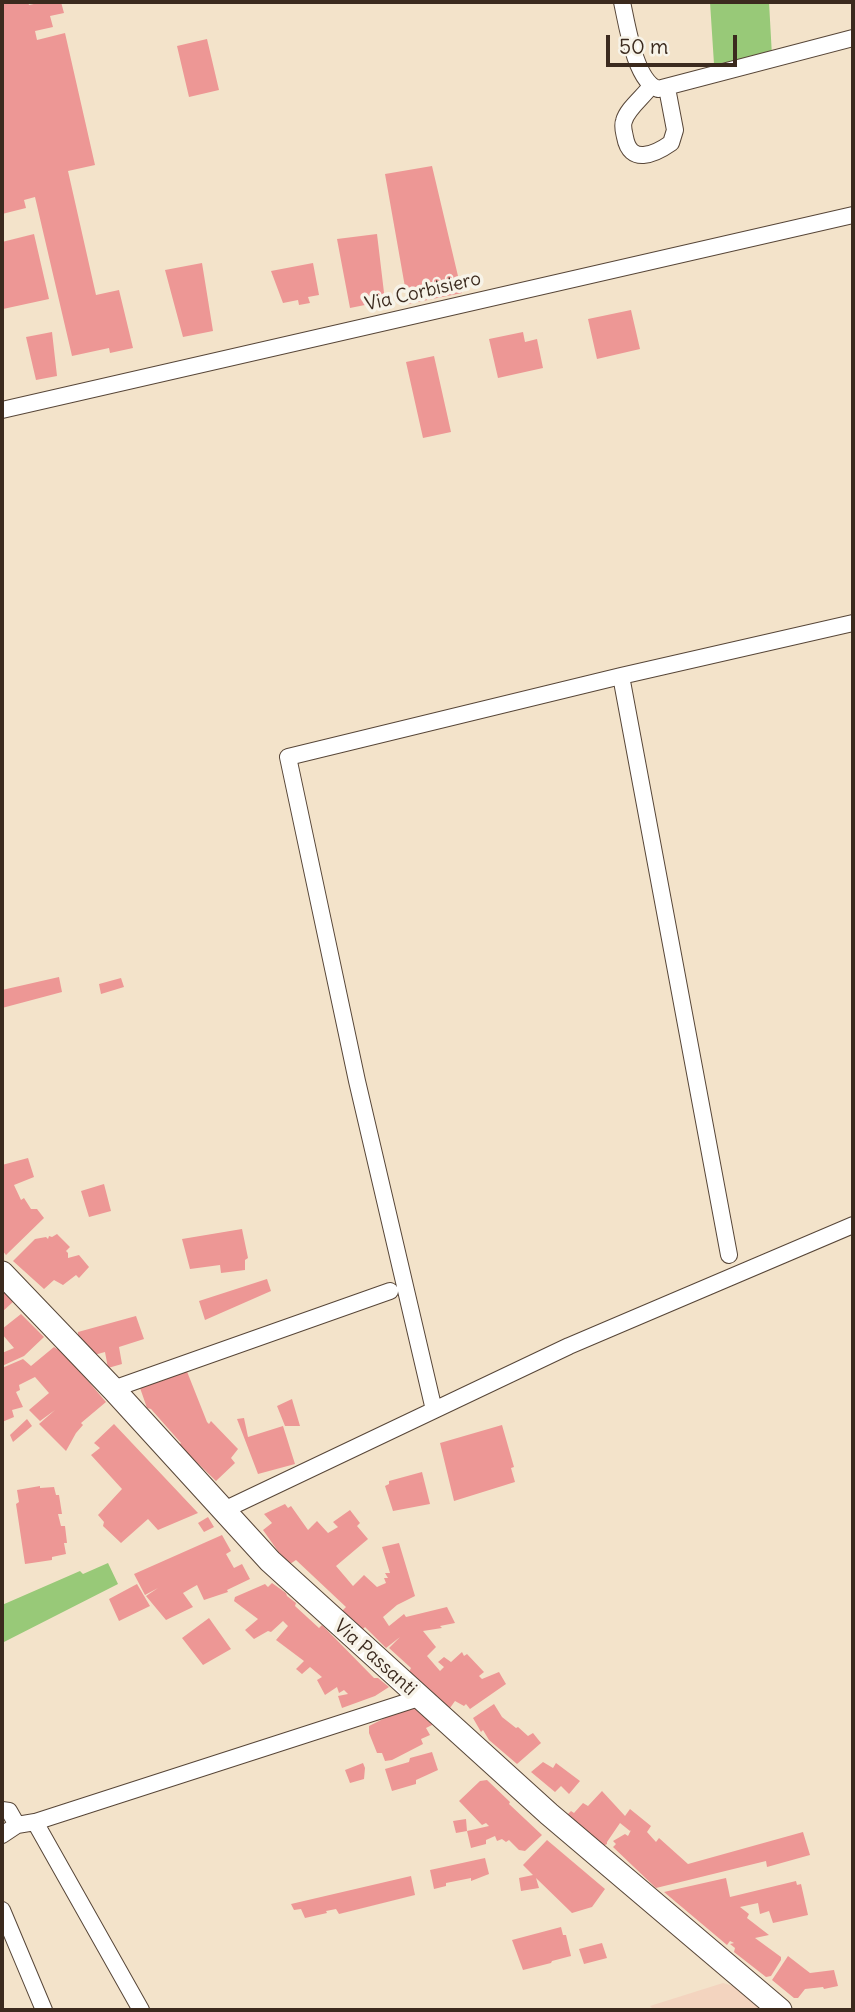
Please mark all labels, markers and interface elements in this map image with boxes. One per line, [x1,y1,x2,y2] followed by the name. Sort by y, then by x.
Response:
[610,21,741,65] scale bar
[619,33,668,60] text: 50 m
[363,268,483,316] street label: Via Corbisiero
[329,1615,421,1701] street label: Via Passanti

